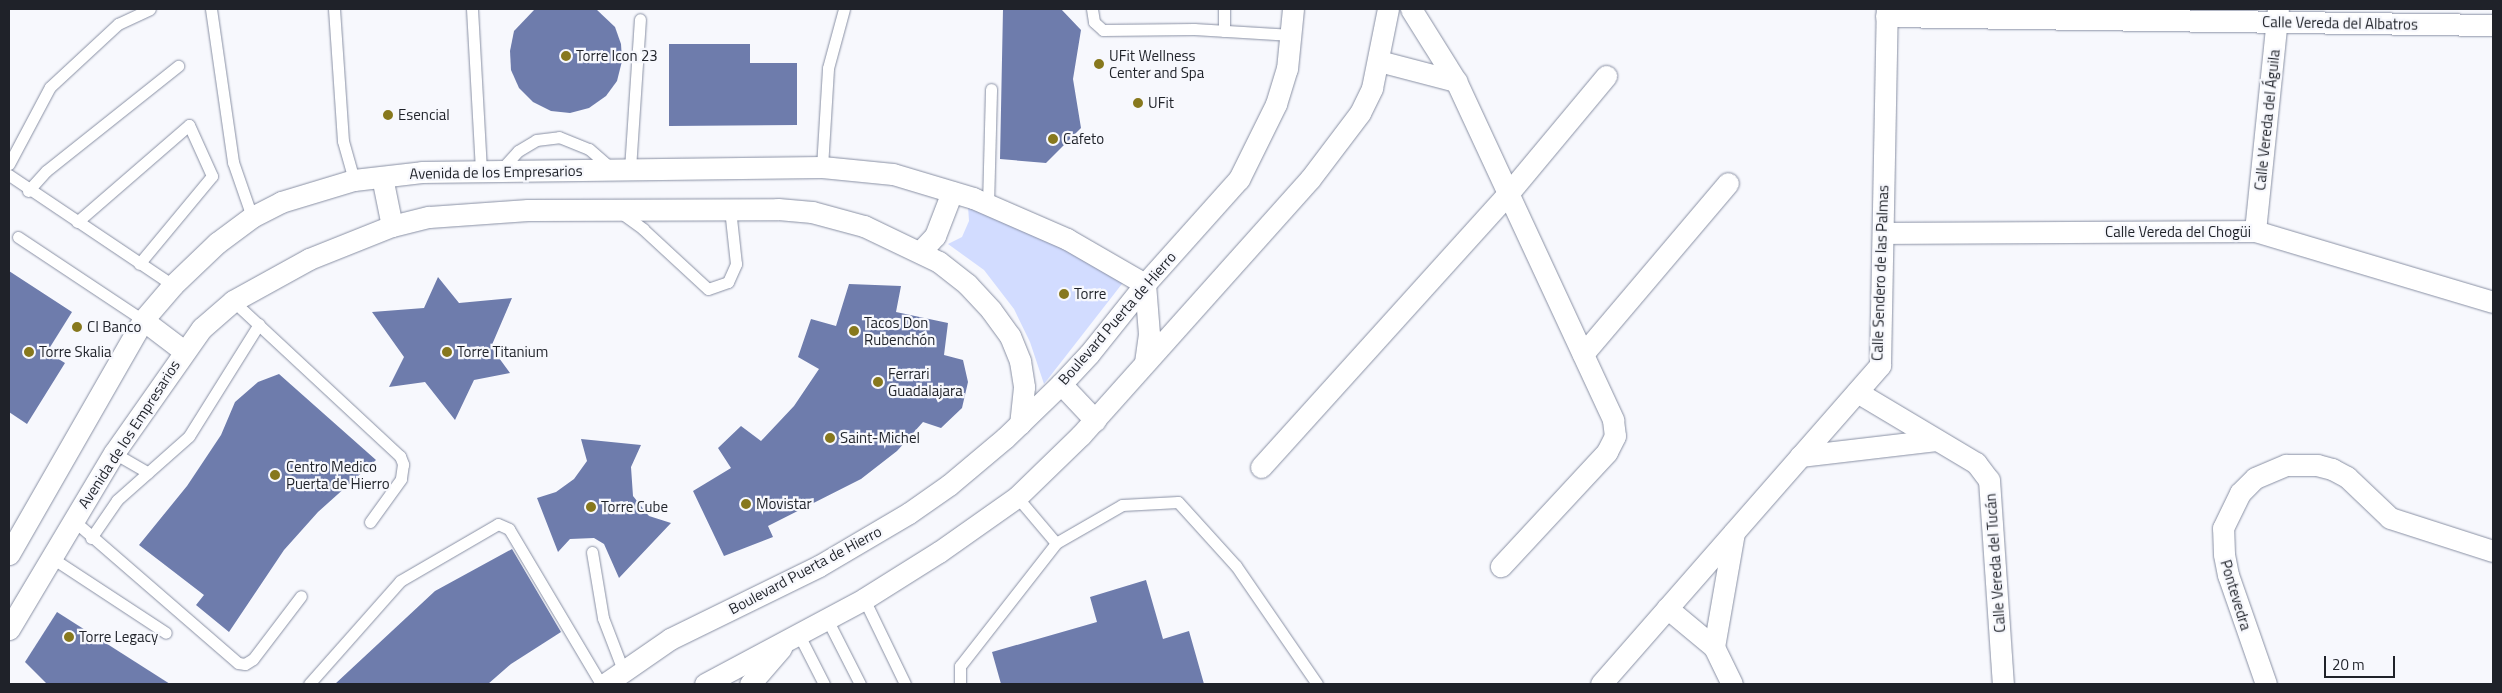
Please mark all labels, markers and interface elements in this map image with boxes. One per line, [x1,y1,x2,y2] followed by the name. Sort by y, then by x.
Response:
[2262,13,2418,33] street label: Calle Vereda del Albatros
[1109,46,1204,81] place label: UFit Wellness Center and Spa
[576,47,658,65] place label: Torre Icon 23
[2251,49,2283,191] street label: Calle Vereda del Águila
[560,50,572,62] marker: Torre Icon 23
[1093,58,1105,70] marker: UFit Wellness Center and Spa
[1148,94,1174,112] place label: UFit
[1132,97,1144,109] marker: UFit
[398,106,450,124] place label: Esencial
[382,109,394,121] marker: Esencial
[1063,130,1104,148] place label: Cafeto
[1047,133,1059,145] marker: Cafeto
[409,161,583,183] street label: Avenida de los Empresarios
[1868,185,1892,361] street label: Calle Sendero de las Palmas
[2105,223,2251,241] street label: Calle Vereda del Chogüi
[1054,248,1180,388] street label: Boulevard Puerta de Hierro
[1074,285,1106,303] place label: Torre
[1058,288,1070,300] marker: Torre
[864,313,935,348] place label: Tacos Don Rubenchón
[87,318,141,336] place label: CI Banco
[71,321,83,333] marker: CI Banco
[848,325,860,337] marker: Tacos Don Rubenchón
[39,343,112,361] place label: Torre Skalia
[457,343,548,361] place label: Torre Titanium
[23,346,35,358] marker: Torre Skalia
[441,346,453,358] marker: Torre Titanium
[74,357,184,511] street label: Avenida de los Empresarios
[888,364,963,399] place label: Ferrari Guadalajara
[872,376,884,388] marker: Ferrari Guadalajara
[840,429,920,447] place label: Saint-Michel
[824,432,836,444] marker: Saint-Michel
[286,457,390,492] place label: Centro Medico Puerta de Hierro
[268,468,282,482] marker: Centro Medico Puerta de Hierro
[1981,493,2009,633] street label: Calle Vereda del Tucán
[756,495,812,513] place label: Movistar
[601,498,668,516] place label: Torre Cube
[740,498,752,510] marker: Movistar
[585,501,597,513] marker: Torre Cube
[725,522,885,618] street label: Boulevard Puerta de Hierro
[2217,558,2255,632] street label: Pontevedra
[79,628,158,646] place label: Torre Legacy
[63,631,75,643] marker: Torre Legacy
[2327,646,2398,678] scale bar
[2332,653,2365,676] text: 20 m

